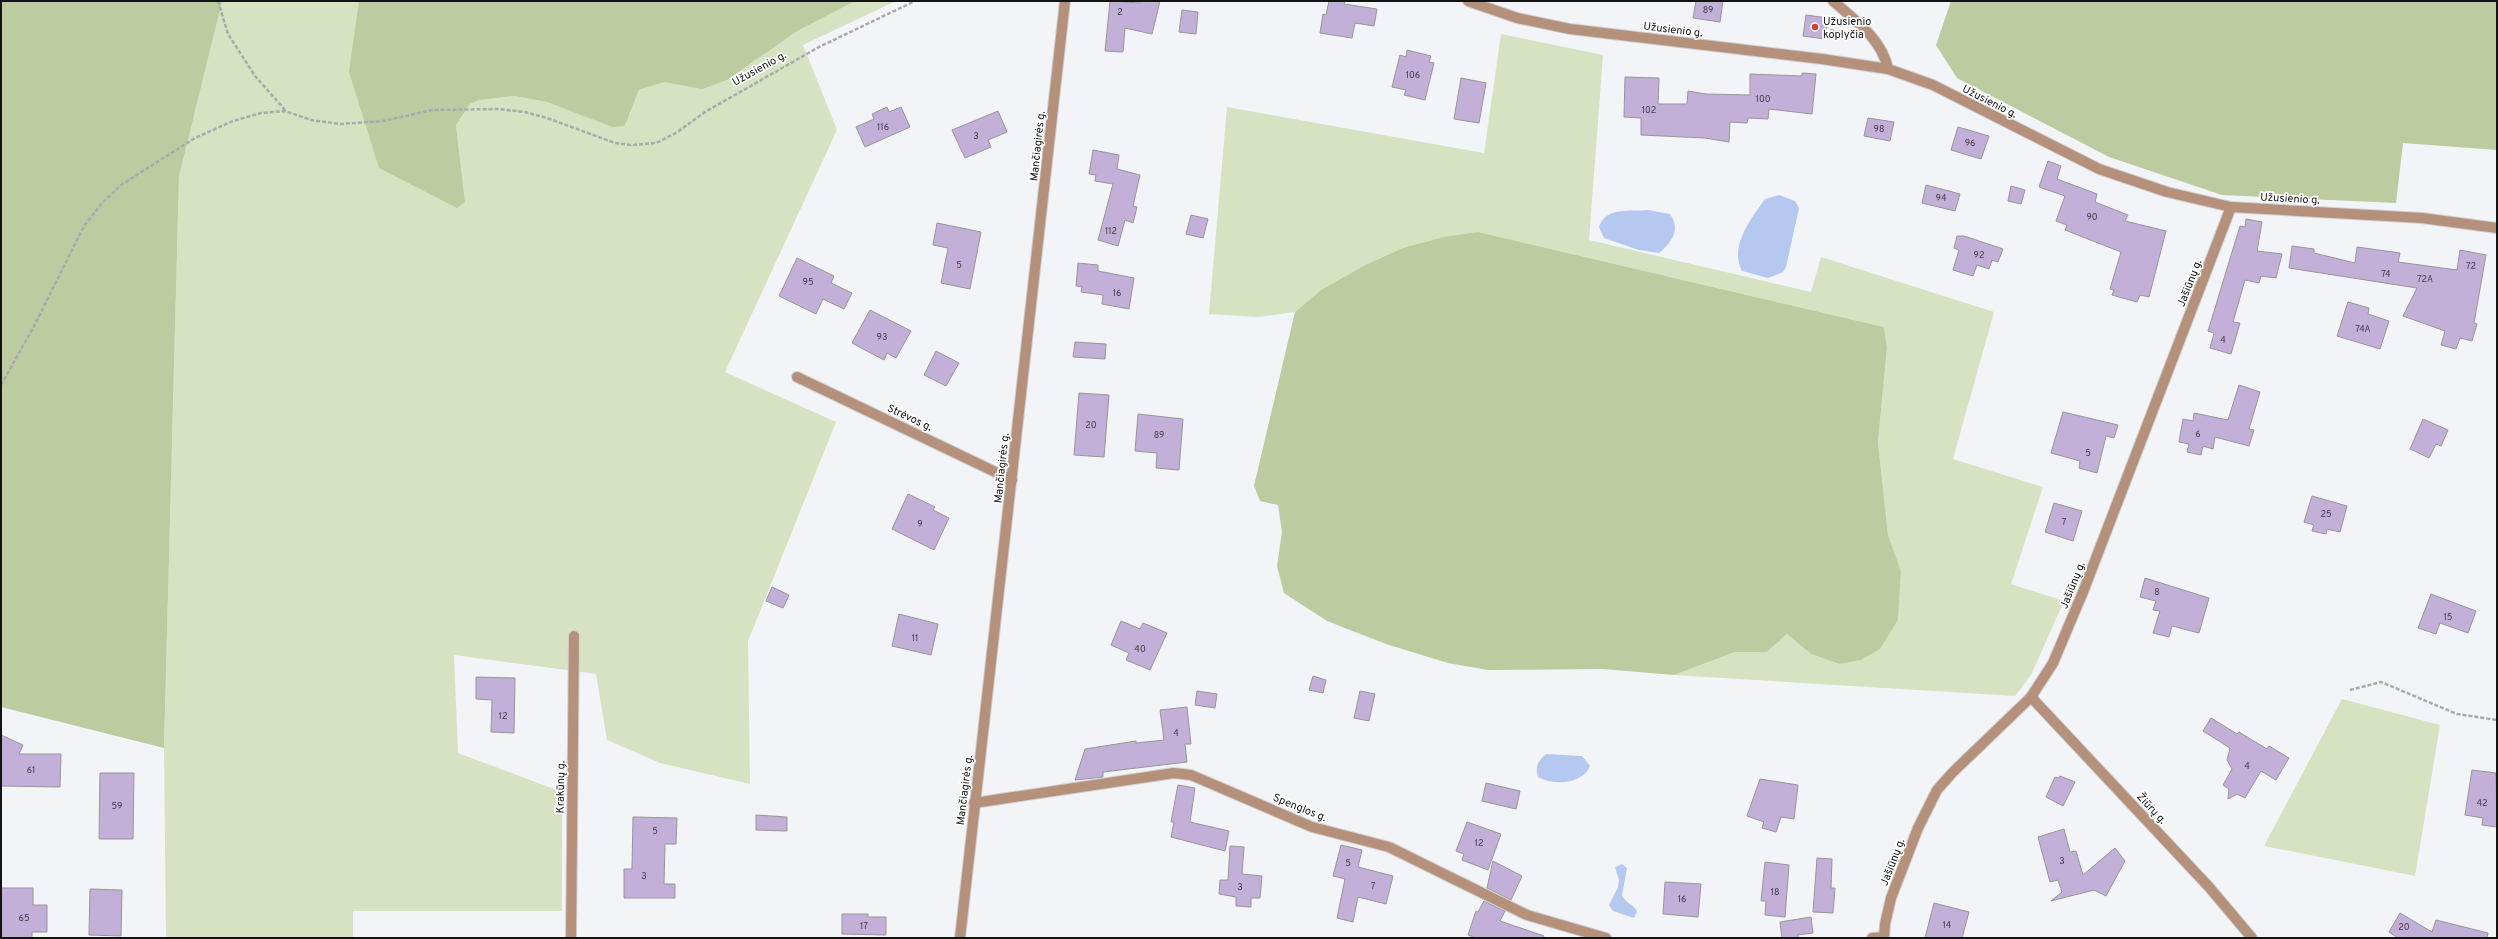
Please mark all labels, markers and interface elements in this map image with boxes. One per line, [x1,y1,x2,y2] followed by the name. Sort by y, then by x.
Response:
[1703,5,1713,16] house number: 89
[1117,7,1123,18] house number: 2
[1823,15,1871,42] place label: Užusienio koplyčia
[1642,19,1703,41] street label: Užusienio g.
[1810,22,1820,32] marker: Užusienio koplyčia
[730,48,789,89] street label: Užusienio g.
[1406,70,1420,81] house number: 106
[1960,82,2019,122] street label: Užusienio g.
[1756,94,1771,105] house number: 100
[1642,105,1656,116] house number: 102
[1027,110,1049,182] street label: Mančiagirės g.
[877,122,889,133] house number: 116
[1874,124,1884,135] house number: 98
[973,131,979,142] house number: 3
[1965,138,1975,149] house number: 96
[2260,190,2320,208] street label: Užusienio g.
[1936,193,1947,204] house number: 94
[2086,212,2098,223] house number: 90
[1105,226,1117,237] house number: 112
[1974,250,1984,261] house number: 92
[2175,258,2205,309] street label: Jašiūnų g.
[956,260,962,271] house number: 5
[2466,261,2476,272] house number: 72
[2381,269,2391,280] house number: 74
[2417,274,2433,285] house number: 72A
[803,277,813,288] house number: 95
[1113,288,1121,299] house number: 16
[2355,324,2371,335] house number: 74A
[877,332,887,343] house number: 93
[2220,335,2226,346] house number: 4
[885,401,934,434] street label: Strėvos g.
[1085,420,1097,431] house number: 20
[2195,429,2201,440] house number: 6
[1154,430,1164,441] house number: 89
[991,432,1013,504] street label: Mančiagirės g.
[2085,448,2091,459] house number: 5
[2320,509,2332,520] house number: 25
[2062,517,2067,528] house number: 7
[917,519,923,530] house number: 9
[2057,560,2089,611] street label: Jašiūnų g.
[2154,587,2160,598] house number: 8
[2444,612,2452,623] house number: 15
[912,633,918,644] house number: 11
[1134,644,1146,655] house number: 40
[499,711,507,722] house number: 12
[1173,728,1179,739] house number: 4
[954,754,976,826] street label: Mančiagirės g.
[554,761,568,813] street label: Krakūnų g.
[2244,761,2250,772] house number: 4
[27,765,35,776] house number: 61
[2133,789,2170,827] street label: Žiūrų g.
[1271,791,1329,825] street label: Spenglos g.
[2476,798,2488,809] house number: 42
[112,801,122,812] house number: 59
[652,826,658,837] house number: 5
[1878,837,1908,888] street label: Jašiūnų g.
[1475,838,1483,849] house number: 12
[2059,856,2065,867] house number: 3
[1345,858,1351,869] house number: 5
[641,871,647,882] house number: 3
[1371,881,1376,892] house number: 7
[1237,882,1243,893] house number: 3
[1771,887,1779,898] house number: 18
[1678,894,1686,905] house number: 16
[19,913,29,924] house number: 65
[1943,920,1952,931] house number: 14
[860,921,868,932] house number: 17
[2398,922,2410,933] house number: 20

